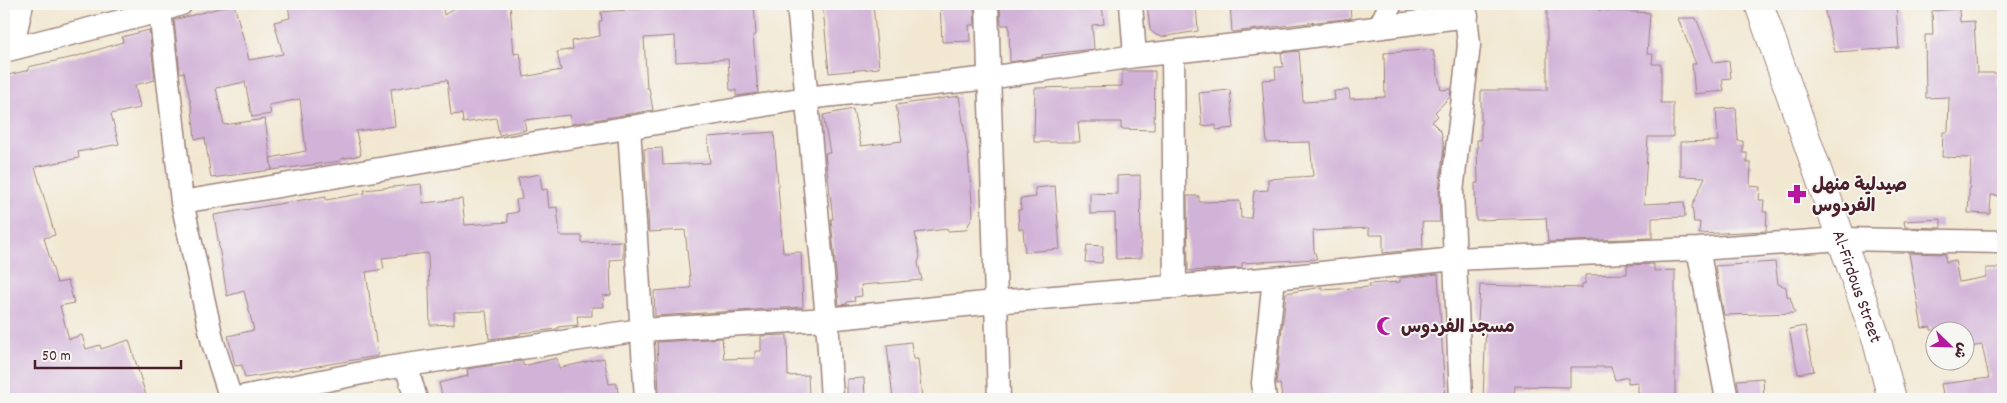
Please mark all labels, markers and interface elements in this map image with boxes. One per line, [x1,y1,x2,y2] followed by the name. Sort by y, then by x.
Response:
[1812,174,1907,220] place label: صيدلية منهل الفردوس
[1786,183,1808,205] pharmacy icon: صيدلية منهل الفردوس
[1824,227,1887,347] street label: Al-Firdous Street
[1375,315,1397,337] mosque icon: مسجد الفردوس
[1401,316,1515,341] place label: مسجد الفردوس
[1924,320,1974,370] north arrow
[35,338,181,370] scale bar
[1948,339,1972,361] text: ش
[42,346,71,368] text: 50 m

